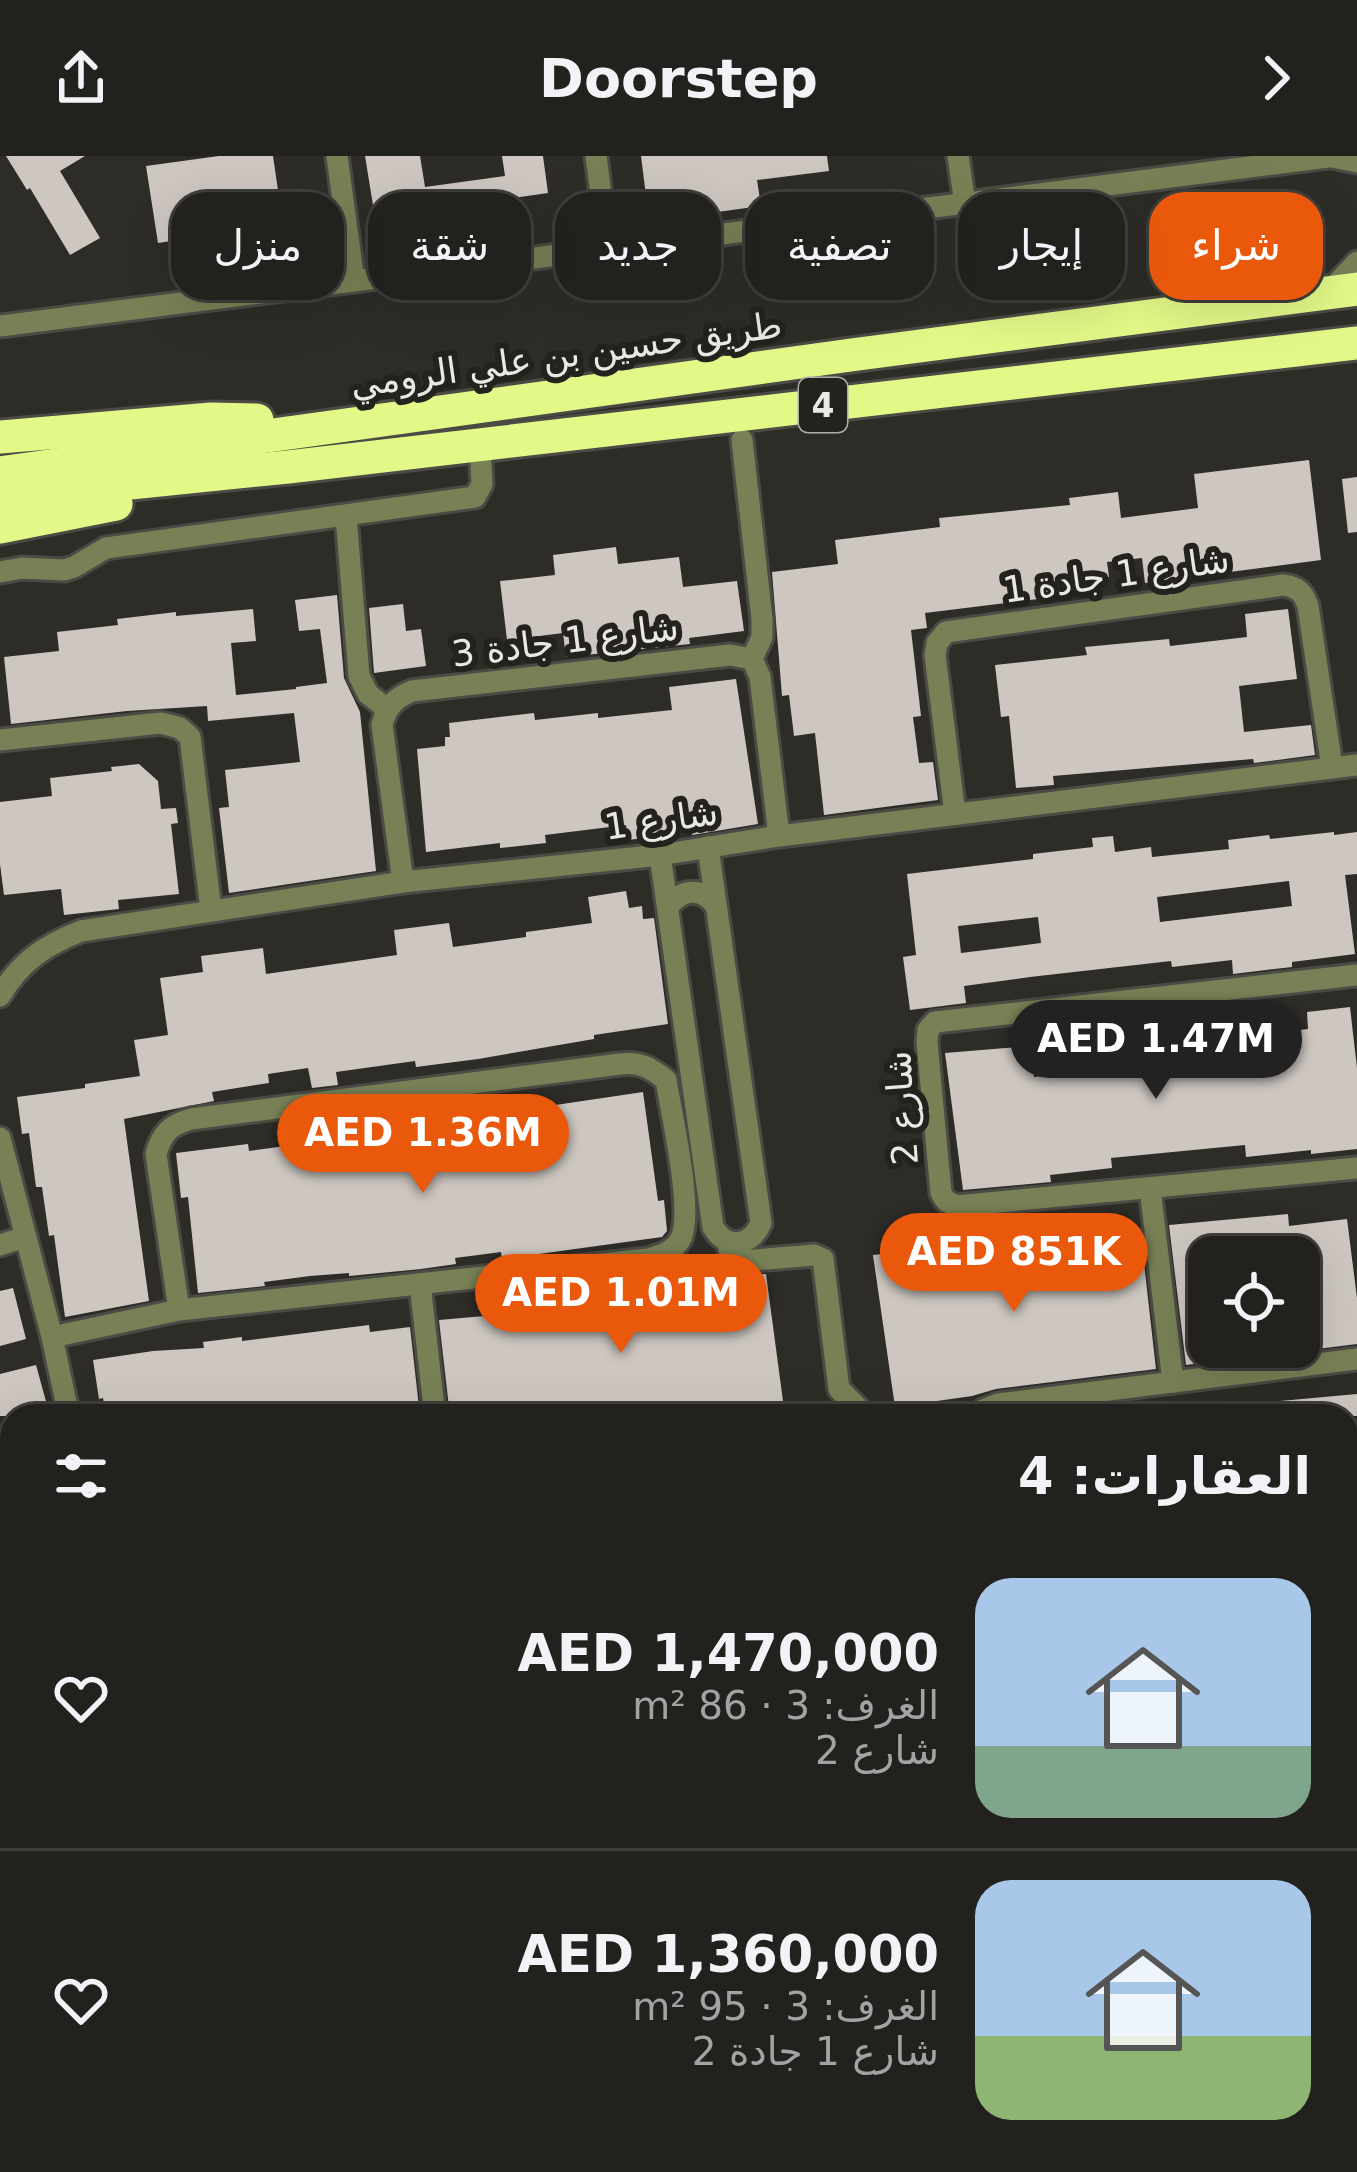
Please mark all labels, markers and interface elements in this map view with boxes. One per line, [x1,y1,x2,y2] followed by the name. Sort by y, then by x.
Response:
[48,45,114,111] icon: share
[1243,45,1309,111] icon: forward
[539,47,818,110] text: Doorstep
[171,192,344,300] chip: منزل
[368,192,531,300] chip: شقة
[555,192,721,300] chip: جديد
[745,192,934,300] chip: تصفية
[958,192,1125,300] chip: إيجار
[1149,192,1323,300] chip: شراء
[348,304,785,406] street label: طريق حسين بن علي الرومي
[799,378,847,432] road number: 4
[1000,538,1232,612] street label: شارع 1 جادة 1
[449,606,681,676] street label: شارع 1 جادة 3
[602,791,721,849] street label: شارع 1
[1019,1000,1293,1102] pin: AED 1.47M
[1037,1016,1275,1061] text: AED 1.47M
[877,1049,927,1166] street label: شارع 2
[286,1094,560,1196] pin: AED 1.36M
[304,1110,542,1155] text: AED 1.36M
[890,1213,1138,1315] pin: AED 851K
[907,1229,1121,1274] text: AED 851K
[1188,1236,1320,1368] map controls
[1188,1236,1320,1368] button: locate
[484,1254,758,1356] pin: AED 1.01M
[502,1270,740,1315] text: AED 1.01M
[48,1443,114,1509] icon: filters
[1018,1447,1311,1506] text: العقارات: 4
[517,1624,939,1683] text: AED 1,470,000
[1071,1626,1215,1770] icon: home
[48,1665,114,1731] icon: heart
[632,1683,939,1728] text: الغرف: 3 · 86 m²
[815,1728,939,1773] text: شارع 2
[517,1925,939,1984] text: AED 1,360,000
[1071,1928,1215,2072] icon: home
[48,1967,114,2033] icon: heart
[632,1984,939,2029] text: الغرف: 3 · 95 m²
[692,2029,939,2074] text: شارع 1 جادة 2

